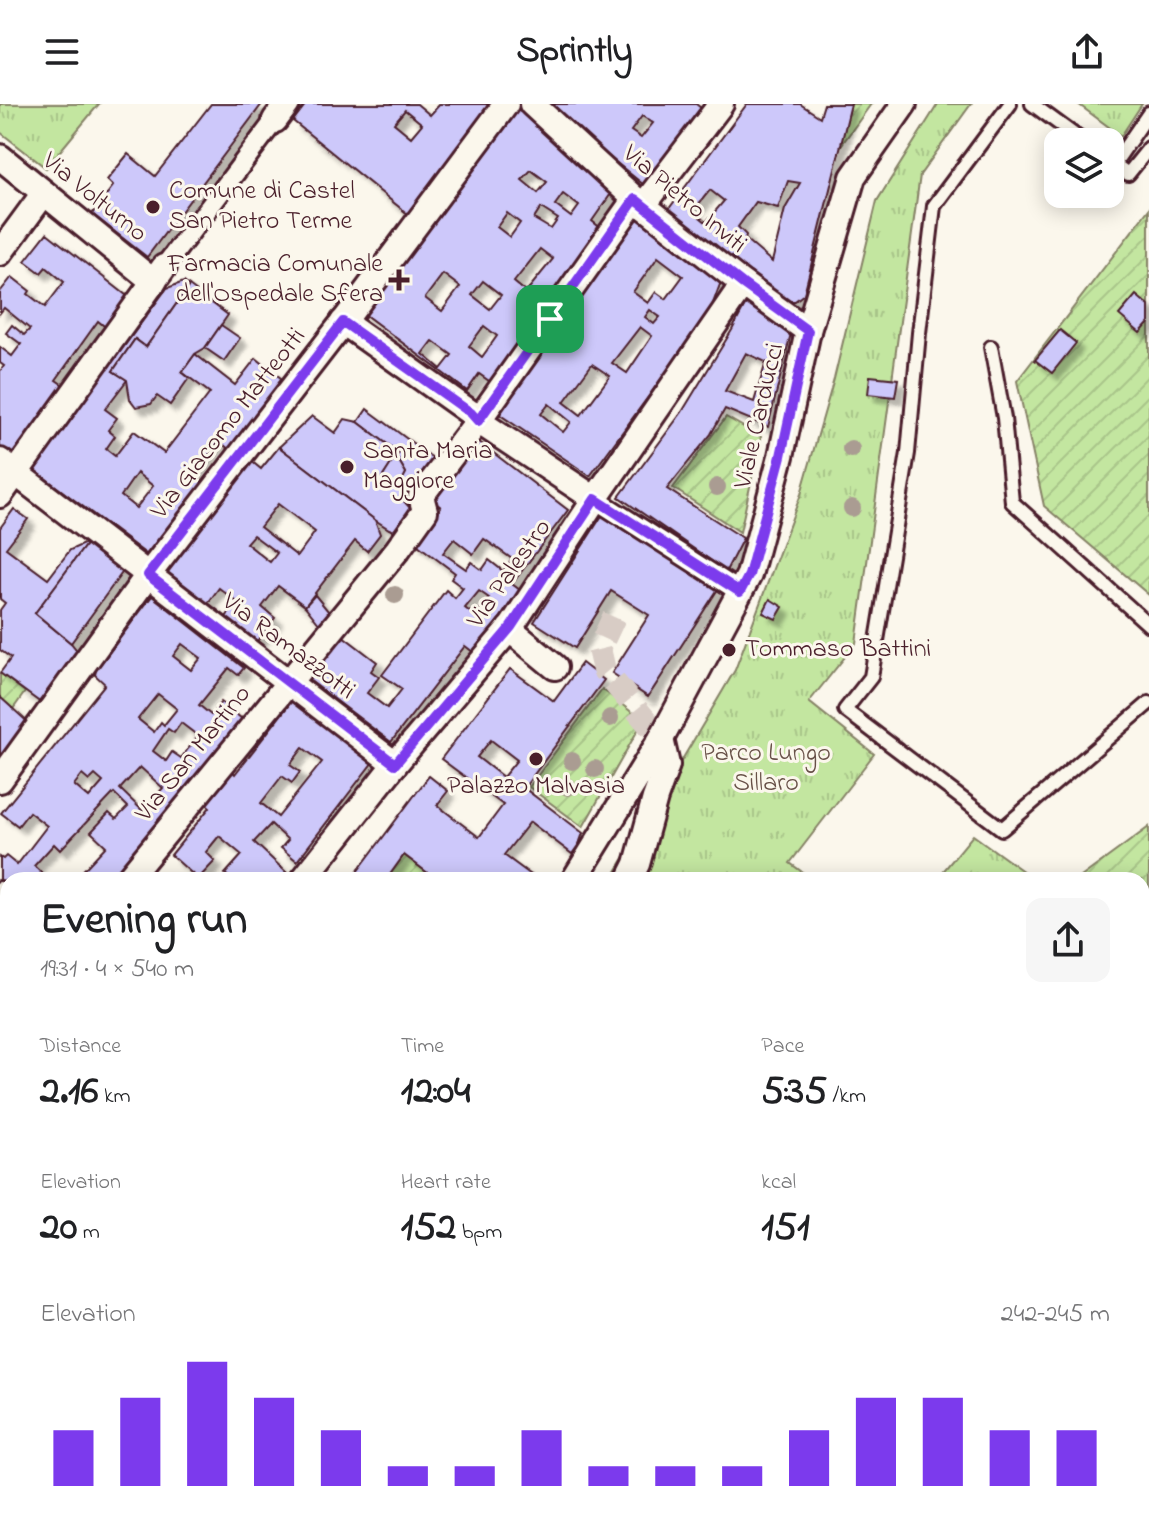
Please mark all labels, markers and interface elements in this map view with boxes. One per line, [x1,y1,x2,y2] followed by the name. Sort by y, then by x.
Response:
[516,26,633,79] text: Sprintly
[40,30,84,74] icon: menu
[1065,30,1109,74] icon: share
[1044,128,1124,208] map controls
[1044,128,1124,208] button: layers
[613,136,755,264] street label: Via Pietro Inviti
[32,143,155,252] street label: Via Volturno
[169,173,355,241] place label: Comune di Castel San Pietro Terme
[144,198,162,216] marker: Comune di Castel San Pietro Terme
[166,246,383,314] place label: Farmacia Comunale dell'Ospedale Sfera
[390,271,408,289] marker: Farmacia Comunale dell'Ospedale Sfera
[516,285,584,353] pin
[528,297,572,341] icon: arrive
[141,320,316,529] street label: Via Giacomo Matteotti
[725,339,795,494] street label: Viale Carducci
[363,433,492,501] place label: Santa Maria Maggiore
[338,458,356,476] marker: Santa Maria Maggiore
[458,512,562,637] street label: Via Palestro
[212,583,363,710] street label: Via Ramazzotti
[745,631,931,669] place label: Tommaso Battini
[720,641,738,659] marker: Tommaso Battini
[126,677,261,831] street label: Via San Martino
[701,735,831,803] park label: Parco Lungo Sillaro
[527,750,545,768] marker: Palazzo Malvasia
[447,768,625,806] place label: Palazzo Malvasia
[40,889,247,953] text: Evening run
[1026,898,1110,982] button: share
[40,951,194,989] text: 19:31 · 4 × 540 m
[40,1031,121,1063] text: Distance
[401,1031,444,1063] text: Time
[761,1031,804,1063] text: Pace
[40,1063,98,1122] text: 2.16
[401,1063,470,1122] text: 12:04
[761,1063,827,1122] text: 5:35
[98,1081,131,1113] text: km
[827,1081,866,1113] text: /km
[40,1167,121,1199] text: Elevation
[401,1167,491,1199] text: Heart rate
[761,1167,796,1199] text: kcal
[40,1199,77,1258] text: 20
[401,1199,456,1258] text: 152
[761,1199,810,1258] text: 151
[77,1217,100,1249] text: m
[456,1217,502,1249] text: bpm
[40,1296,136,1334] text: Elevation
[1001,1296,1110,1334] text: 242–245 m

